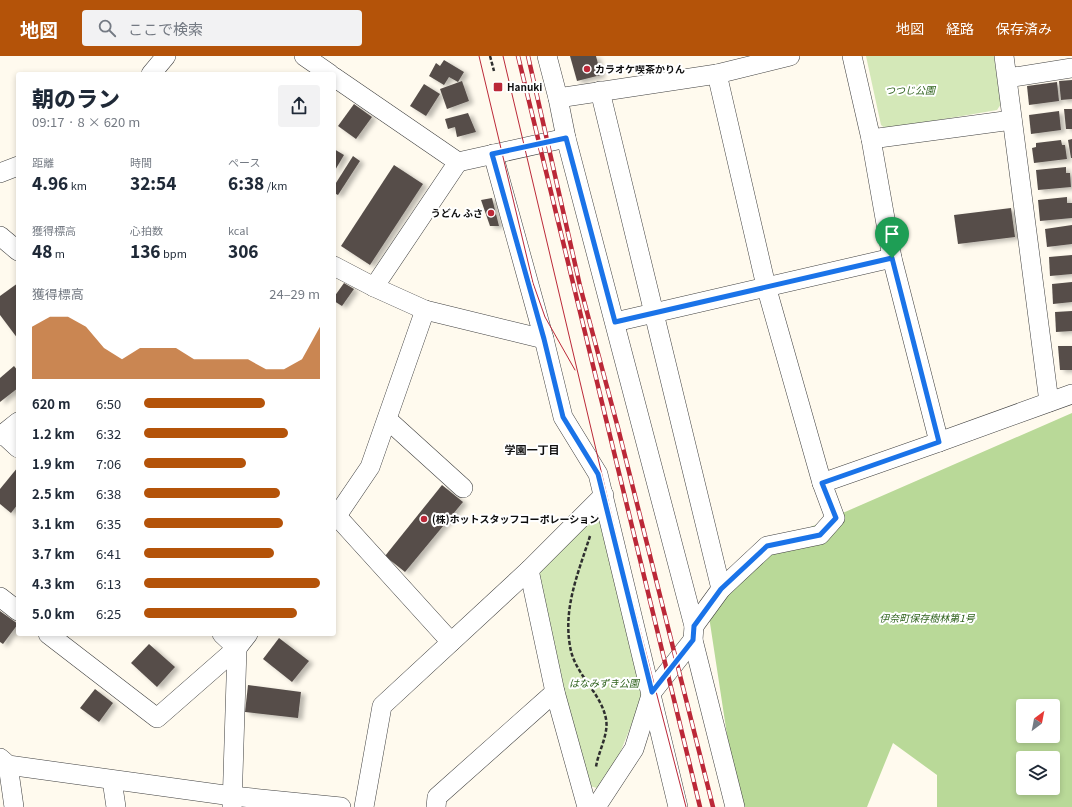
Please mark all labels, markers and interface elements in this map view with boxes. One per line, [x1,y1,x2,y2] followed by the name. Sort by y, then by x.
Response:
[82,10,362,46] search box
[20,15,58,42] text: 地図
[96,17,118,39] icon: search
[128,18,203,39] text: ここで検索
[896,18,924,38] text: 地図
[946,18,974,38] text: 経路
[996,18,1052,38] text: 保存済み
[595,61,685,76] place label: カラオケ喫茶かりん
[582,64,592,74] marker: カラオケ喫茶かりん
[507,79,542,94] place label: Hanuki
[32,81,120,113] text: 朝のラン
[492,81,504,93] marker: Hanuki
[885,82,937,97] park label: つつじ公園
[278,85,320,127] button: share
[32,112,140,131] text: 09:17 · 8 × 620 m
[32,154,54,170] text: 距離
[130,154,152,170] text: 時間
[228,154,260,170] text: ペース
[32,170,68,195] text: 4.96
[130,170,176,195] text: 32:54
[228,170,264,195] text: 6:38
[68,177,87,193] text: km
[264,177,287,193] text: /km
[431,205,483,220] place label: うどん ふさ
[486,208,496,218] marker: うどん ふさ
[875,217,909,258] pin
[32,222,76,238] text: 獲得標高
[130,222,163,238] text: 心拍数
[228,222,249,238] text: kcal
[881,223,903,245] icon: arrive
[32,238,52,263] text: 48
[130,238,161,263] text: 136
[228,238,259,263] text: 306
[52,245,65,261] text: m
[161,245,187,261] text: bpm
[32,284,84,303] text: 獲得標高
[269,284,320,303] text: 24–29 m
[32,394,71,413] text: 620 m
[96,394,121,413] text: 6:50
[32,424,75,443] text: 1.2 km
[96,424,121,443] text: 6:32
[505,441,560,457] district label: 学園一丁目
[32,454,75,473] text: 1.9 km
[96,454,121,473] text: 7:06
[32,484,75,503] text: 2.5 km
[96,484,121,503] text: 6:38
[432,511,599,526] place label: (株)ホットスタッフコーポレーション
[32,514,75,533] text: 3.1 km
[96,514,121,533] text: 6:35
[419,514,429,524] marker: (株)ホットスタッフコーポレーション
[32,544,75,563] text: 3.7 km
[96,544,121,563] text: 6:41
[32,574,75,593] text: 4.3 km
[96,574,121,593] text: 6:13
[32,604,75,623] text: 5.0 km
[96,604,121,623] text: 6:25
[879,610,976,625] park label: 伊奈町保存樹林第1号
[569,675,641,690] park label: はなみずき公園
[1016,699,1060,743] north arrow
[1016,699,1060,795] map controls
[1016,751,1060,795] button: layers

